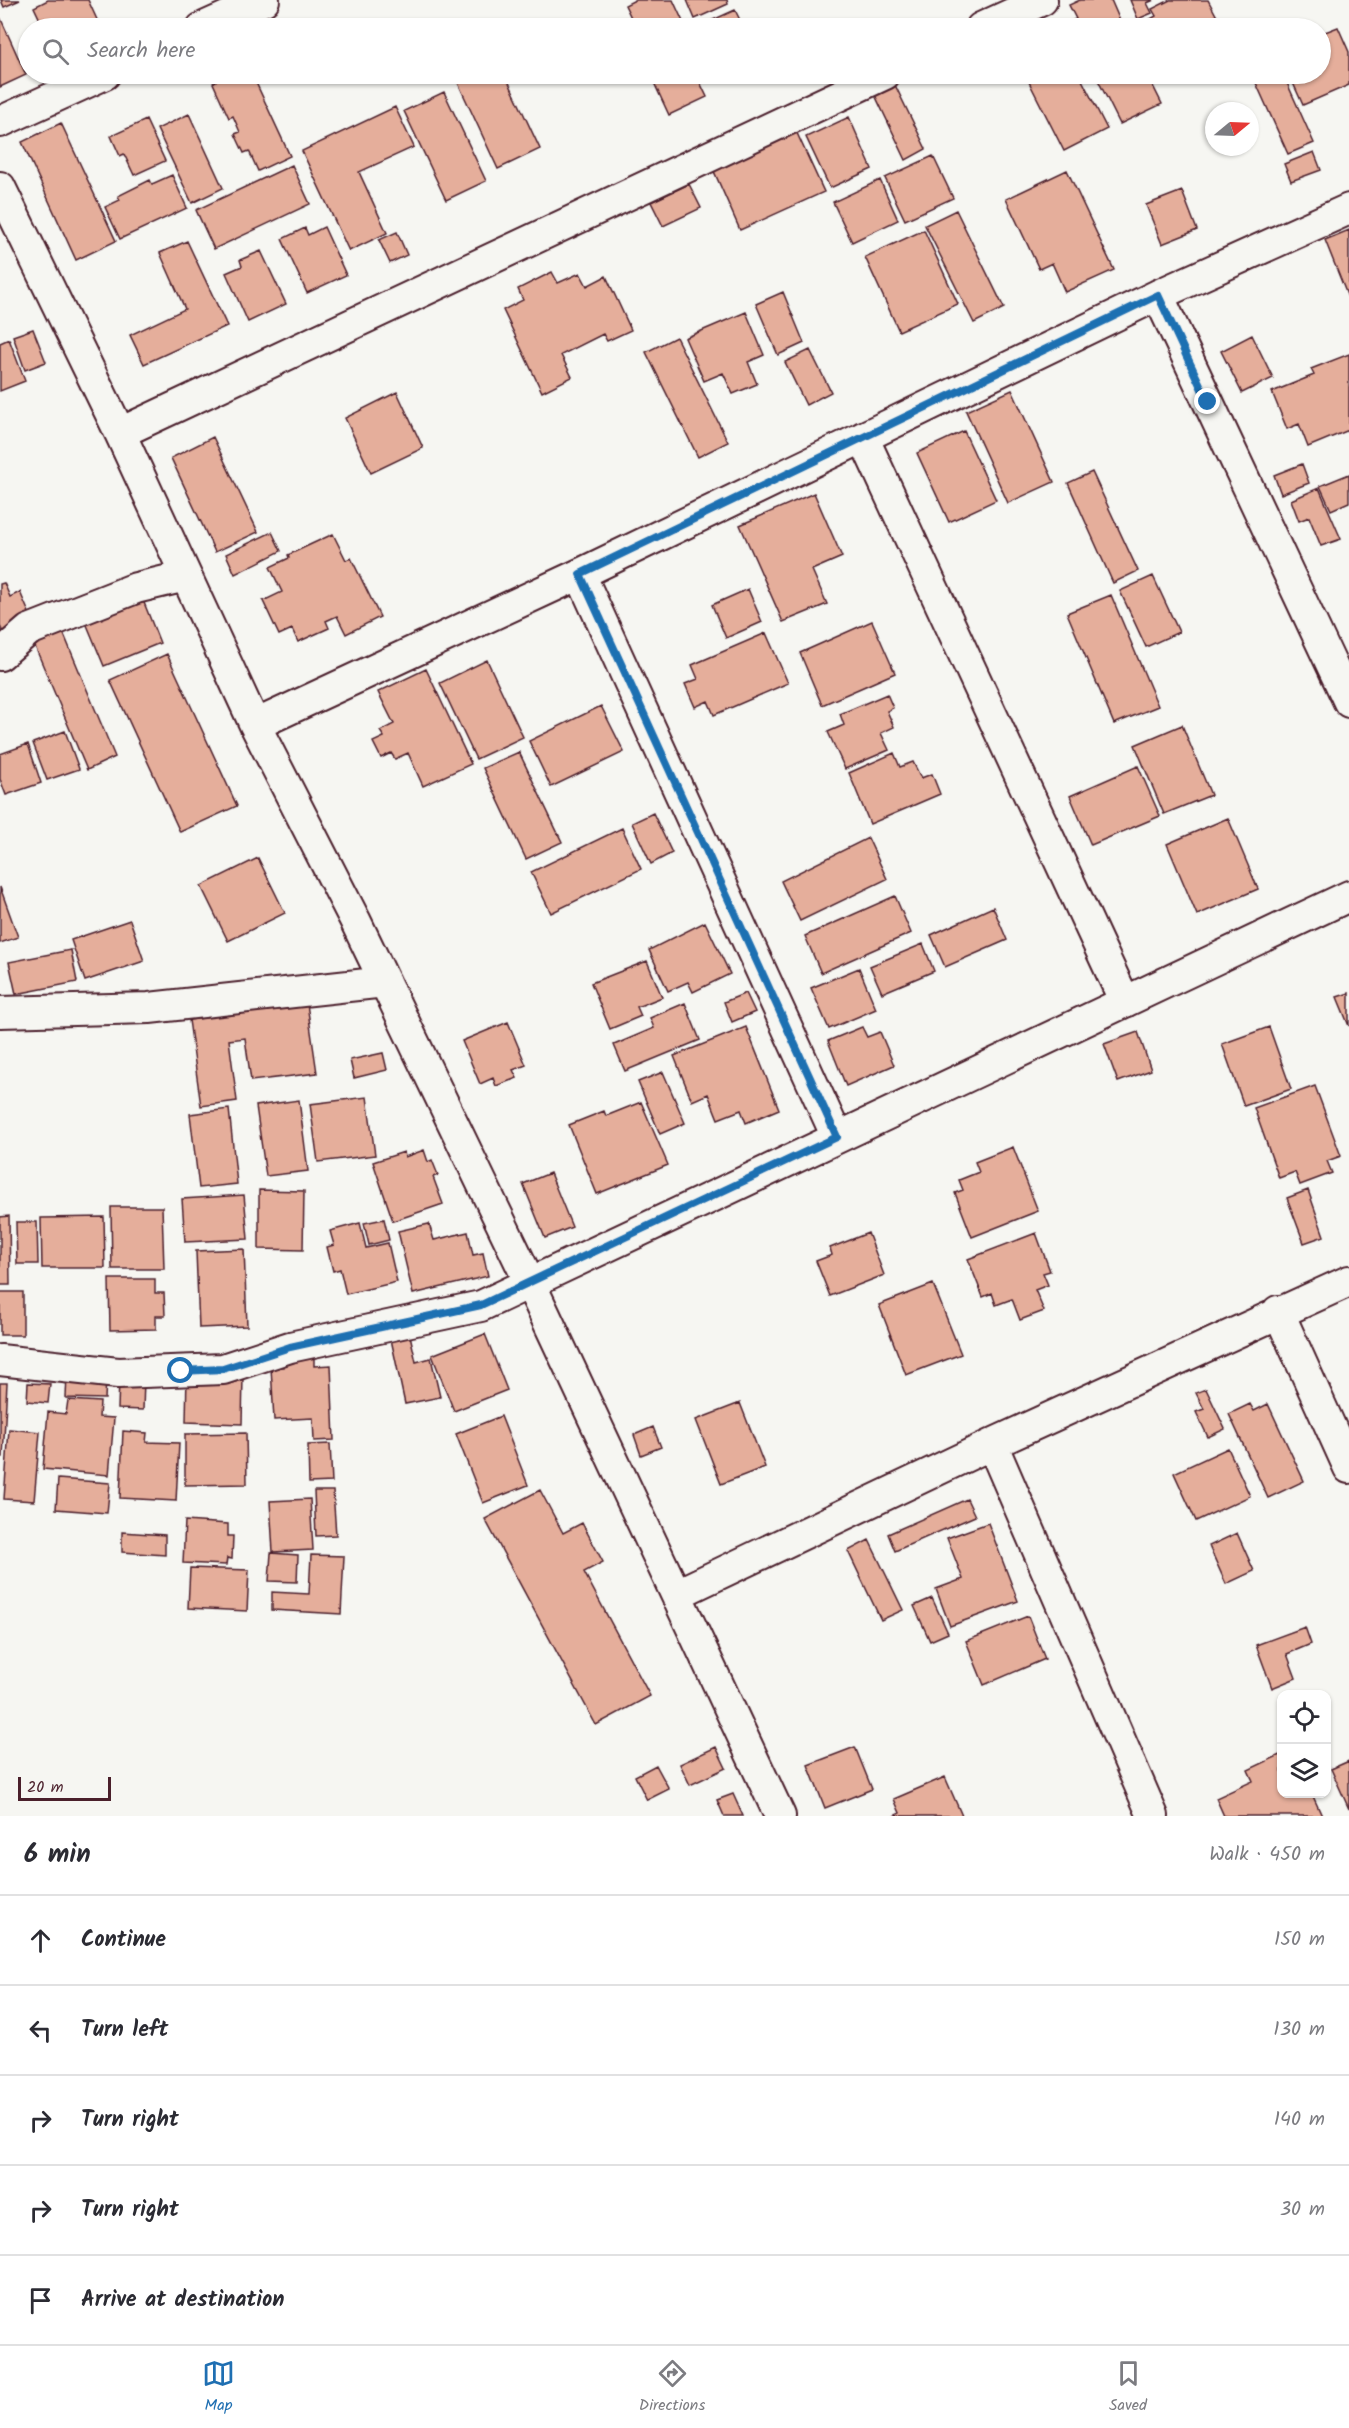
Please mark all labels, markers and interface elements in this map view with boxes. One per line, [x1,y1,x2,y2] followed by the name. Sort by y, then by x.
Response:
[18,18,1331,84] search box
[87,34,195,69] text: Search here
[39,35,72,68] icon: search
[1205,102,1259,156] north arrow
[1194,388,1220,414] route end
[167,1357,193,1383] route start
[1277,1690,1331,1798] map controls
[1277,1690,1331,1744] button: locate
[1277,1744,1331,1798] button: layers
[18,1774,111,1802] scale bar
[27,1775,63,1800] text: 20 m
[24,1834,91,1876] text: 6 min
[1209,1839,1325,1871] text: Walk · 450 m
[81,1923,166,1958] text: Continue
[24,1924,57,1957] icon: ahead
[1274,1924,1325,1956] text: 150 m
[81,2013,168,2048] text: Turn left
[24,2014,57,2047] icon: left
[1273,2014,1325,2046] text: 130 m
[81,2103,179,2138] text: Turn right
[24,2104,57,2137] icon: right
[1274,2104,1325,2136] text: 140 m
[81,2193,179,2228] text: Turn right
[24,2194,57,2227] icon: right
[1280,2194,1325,2226] text: 30 m
[81,2283,284,2318] text: Arrive at destination
[24,2284,57,2317] icon: arrive
[202,2357,235,2418] tab: Map
[639,2357,705,2418] tab: Directions
[1109,2357,1147,2418] tab: Saved

